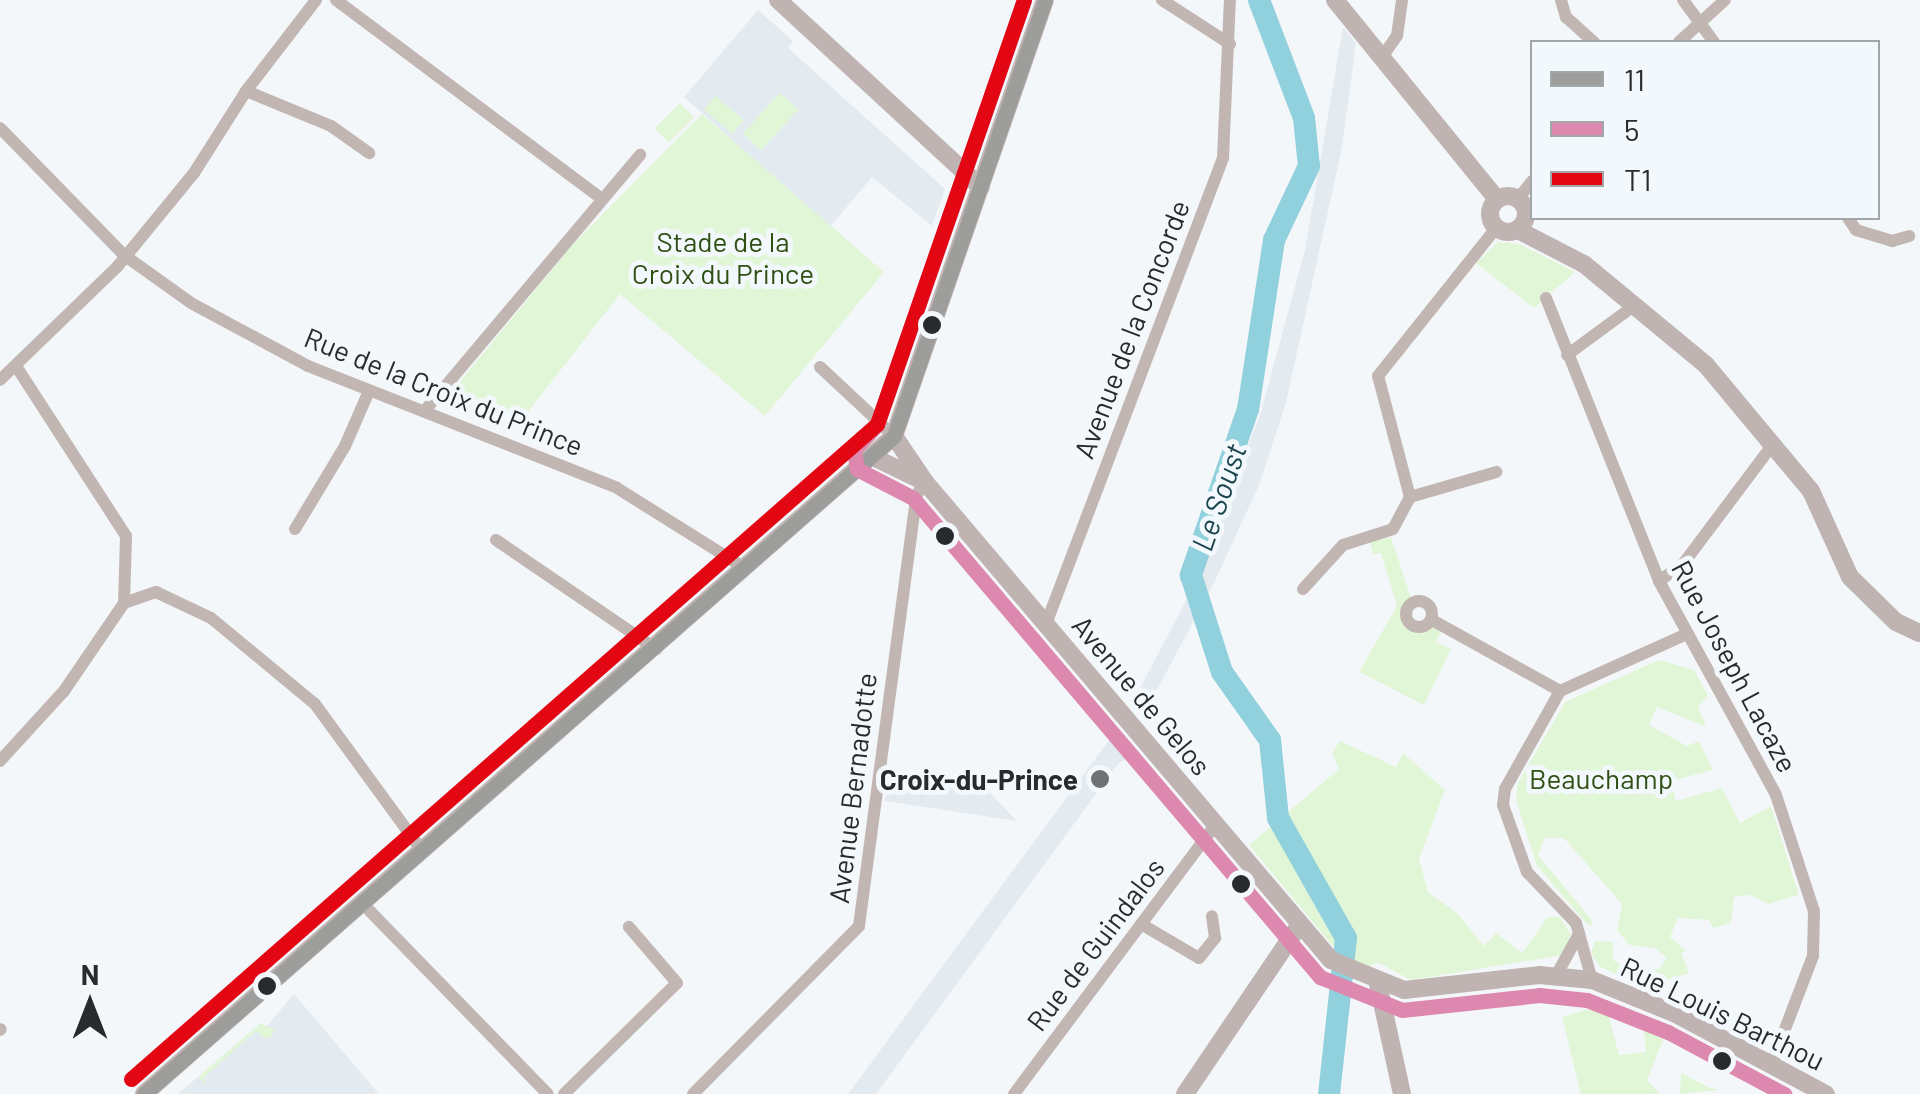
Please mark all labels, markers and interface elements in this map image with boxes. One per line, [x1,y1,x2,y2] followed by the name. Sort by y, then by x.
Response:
[1530,40,1880,220] legend
[1624,61,1645,97] text: 11
[1624,111,1639,147] text: 5
[1624,161,1652,197] text: T1
[1066,195,1196,463] street label: Avenue de la Concorde
[632,224,814,290] park label: Stade de la Croix du Prince
[922,315,942,335] unlabelled marker
[300,320,588,462] street label: Rue de la Croix du Prince
[1183,439,1253,555] water label: Le Soust
[935,526,955,546] unlabelled marker
[1665,554,1805,778] street label: Rue Joseph Lacaze
[1066,609,1218,781] street label: Avenue de Gelos
[821,671,883,905] street label: Avenue Bernadotte
[1529,761,1673,795] park label: Beauchamp
[880,762,1078,796] place label: Croix-du-Prince
[1087,766,1113,792] marker: Croix-du-Prince
[1019,851,1171,1037] street label: Rue de Guindalos
[1231,874,1251,894] unlabelled marker
[1616,949,1830,1077] street label: Rue Louis Barthou
[40,954,140,1054] north arrow
[81,957,99,991] text: N
[257,976,277,996] unlabelled marker
[1712,1051,1732,1071] unlabelled marker

